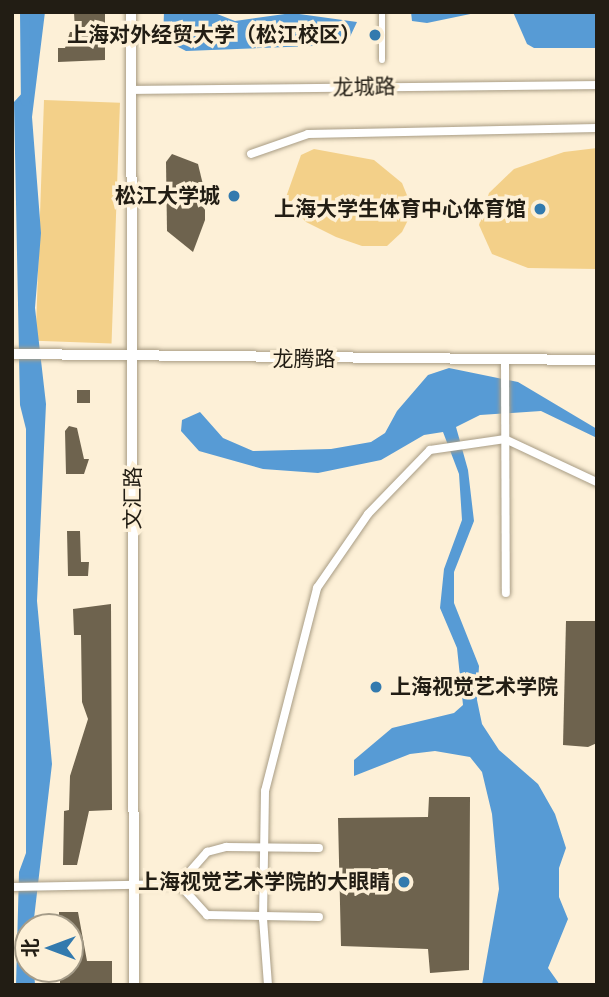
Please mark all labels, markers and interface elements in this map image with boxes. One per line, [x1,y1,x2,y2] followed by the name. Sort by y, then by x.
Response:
[67,22,361,48] place label: 上海对外经贸大学（松江校区）
[367,27,383,43] marker: 上海对外经贸大学（松江校区）
[332,74,396,100] street label: 龙城路
[115,183,220,209] place label: 松江大学城
[226,188,242,204] marker: 松江大学城
[274,196,526,222] place label: 上海大学生体育中心体育馆
[532,201,548,217] marker: 上海大学生体育中心体育馆
[273,346,335,372] street label: 龙腾路
[120,467,146,529] street label: 文汇路
[390,674,558,700] place label: 上海视觉艺术学院
[368,679,384,695] marker: 上海视觉艺术学院
[138,869,390,895] place label: 上海视觉艺术学院的大眼睛
[396,874,412,890] marker: 上海视觉艺术学院的大眼睛
[14,913,84,983] north arrow
[18,939,42,958] text: 北

